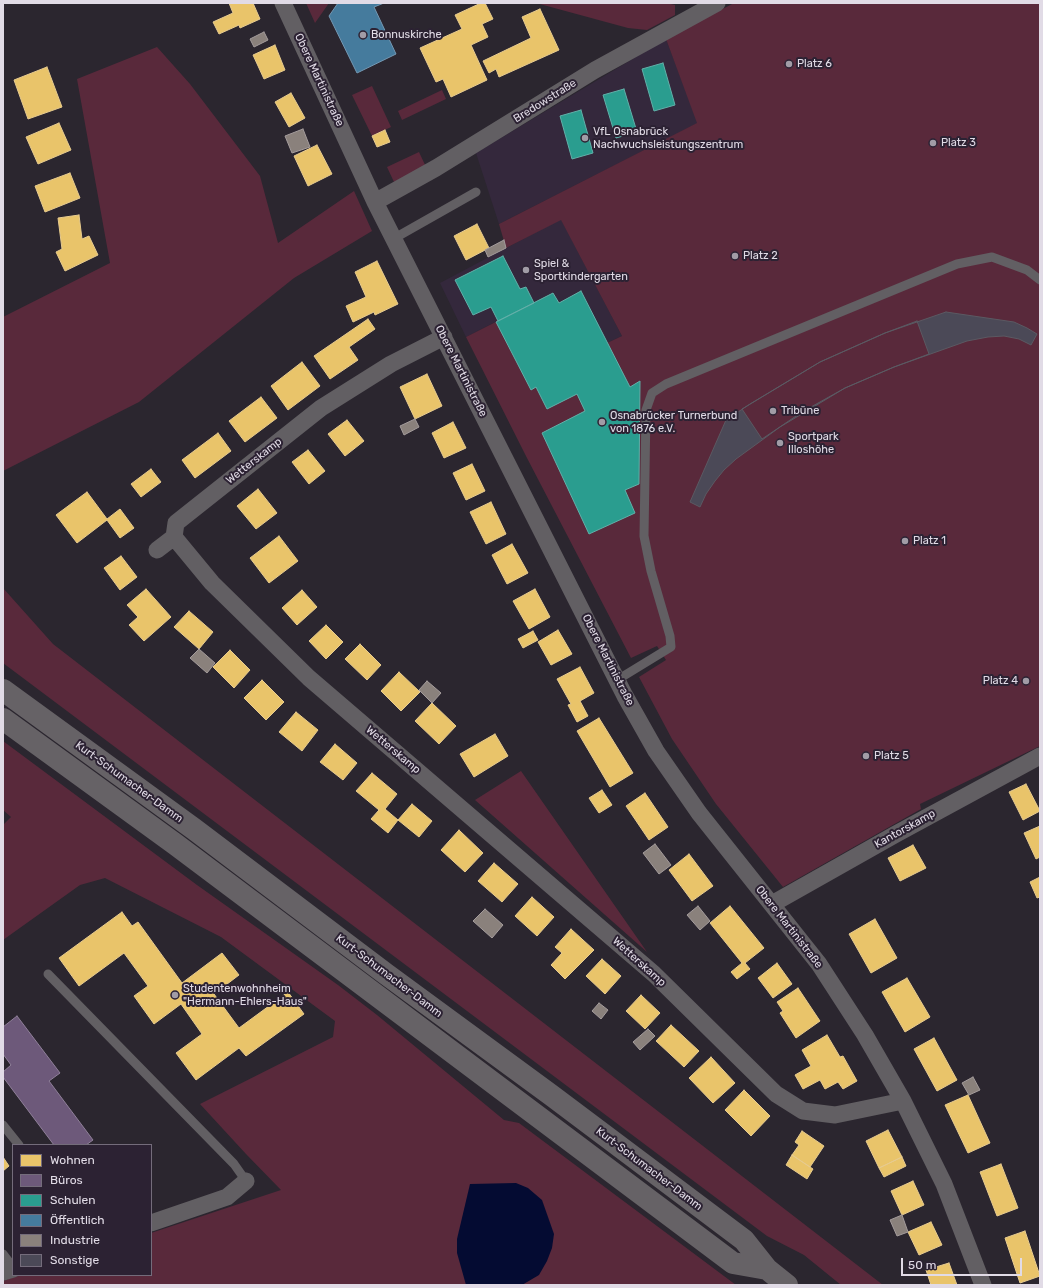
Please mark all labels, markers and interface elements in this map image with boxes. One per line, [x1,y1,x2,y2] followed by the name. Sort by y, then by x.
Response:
[371,28,442,42] place label: Bonnuskirche
[358,30,368,40] marker: Bonnuskirche
[292,31,346,129] street label: Obere Martinistraße
[797,57,832,71] place label: Platz 6
[784,59,794,69] marker: Platz 6
[511,76,579,126] street label: Bredowstraße
[593,125,743,151] place label: VfL Osnabrück Nachwuchsleistungszentrum
[580,133,590,143] marker: VfL Osnabrück Nachwuchsleistungszentrum
[941,136,976,150] place label: Platz 3
[928,138,938,148] marker: Platz 3
[743,249,778,263] place label: Platz 2
[730,251,740,261] marker: Platz 2
[534,257,628,283] place label: Spiel & Sportkindergarten
[521,265,531,275] marker: Spiel & Sportkindergarten
[432,323,490,419] street label: Obere Martinistraße
[781,404,819,418] place label: Tribüne
[768,406,778,416] marker: Tribüne
[610,409,737,435] place label: Osnabrücker Turnerbund von 1876 e.V.
[597,417,607,427] marker: Osnabrücker Turnerbund von 1876 e.V.
[788,430,839,456] place label: Sportpark Illoshöhe
[223,435,285,487] street label: Wetterskamp
[775,438,785,448] marker: Sportpark Illoshöhe
[913,534,946,548] place label: Platz 1
[900,536,910,546] marker: Platz 1
[579,612,637,708] street label: Obere Martinistraße
[983,674,1018,688] place label: Platz 4
[1021,676,1031,686] marker: Platz 4
[363,723,423,777] street label: Wetterskamp
[73,739,185,825] street label: Kurt-Schumacher-Damm
[874,749,909,763] place label: Platz 5
[861,751,871,761] marker: Platz 5
[872,807,938,851] street label: Kantorskamp
[753,883,825,971] street label: Obere Martinistraße
[333,932,445,1020] street label: Kurt-Schumacher-Damm
[610,935,668,989] street label: Wetterskamp
[183,982,307,1008] place label: Studentenwohnheim "Hermann-Ehlers-Haus"
[170,990,180,1000] marker: Studentenwohnheim "Hermann-Ehlers-Haus"
[593,1125,705,1213] street label: Kurt-Schumacher-Damm
[12,1144,152,1276] legend
[50,1153,95,1167] text: Wohnen
[50,1173,83,1187] text: Büros
[50,1193,96,1207] text: Schulen
[50,1213,105,1227] text: Öffentlich
[50,1233,100,1247] text: Industrie
[903,1250,1024,1276] scale bar
[50,1253,99,1267] text: Sonstige
[908,1258,936,1272] text: 50 m

